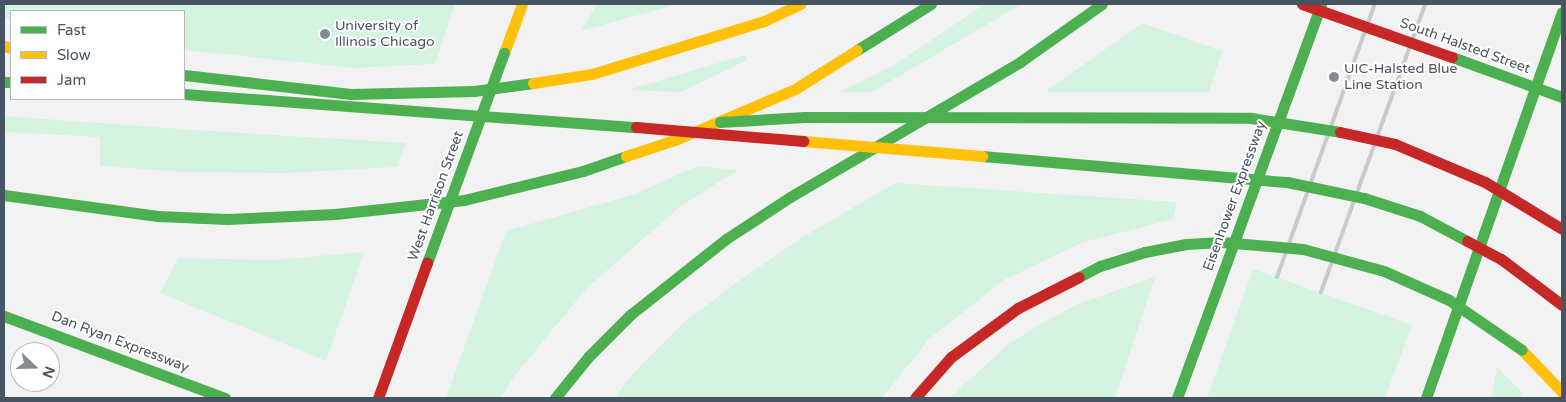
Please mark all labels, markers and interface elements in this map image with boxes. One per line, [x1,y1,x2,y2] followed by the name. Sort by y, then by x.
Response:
[10,10,185,100] legend
[1398,15,1532,77] street label: South Halsted Street
[335,18,435,50] place label: University of Illinois Chicago
[57,21,86,39] text: Fast
[319,28,331,40] marker: University of Illinois Chicago
[57,46,91,64] text: Slow
[1344,61,1458,94] place label: UIC-Halsted Blue Line Station
[57,71,86,89] text: Jam
[1328,71,1340,83] marker: UIC-Halsted Blue Line Station
[1200,119,1270,273] street label: Eisenhower Expressway
[405,129,467,263] street label: West Harrison Street
[49,308,191,376] street label: Dan Ryan Expressway
[10,342,60,392] north arrow
[39,364,58,380] text: N

